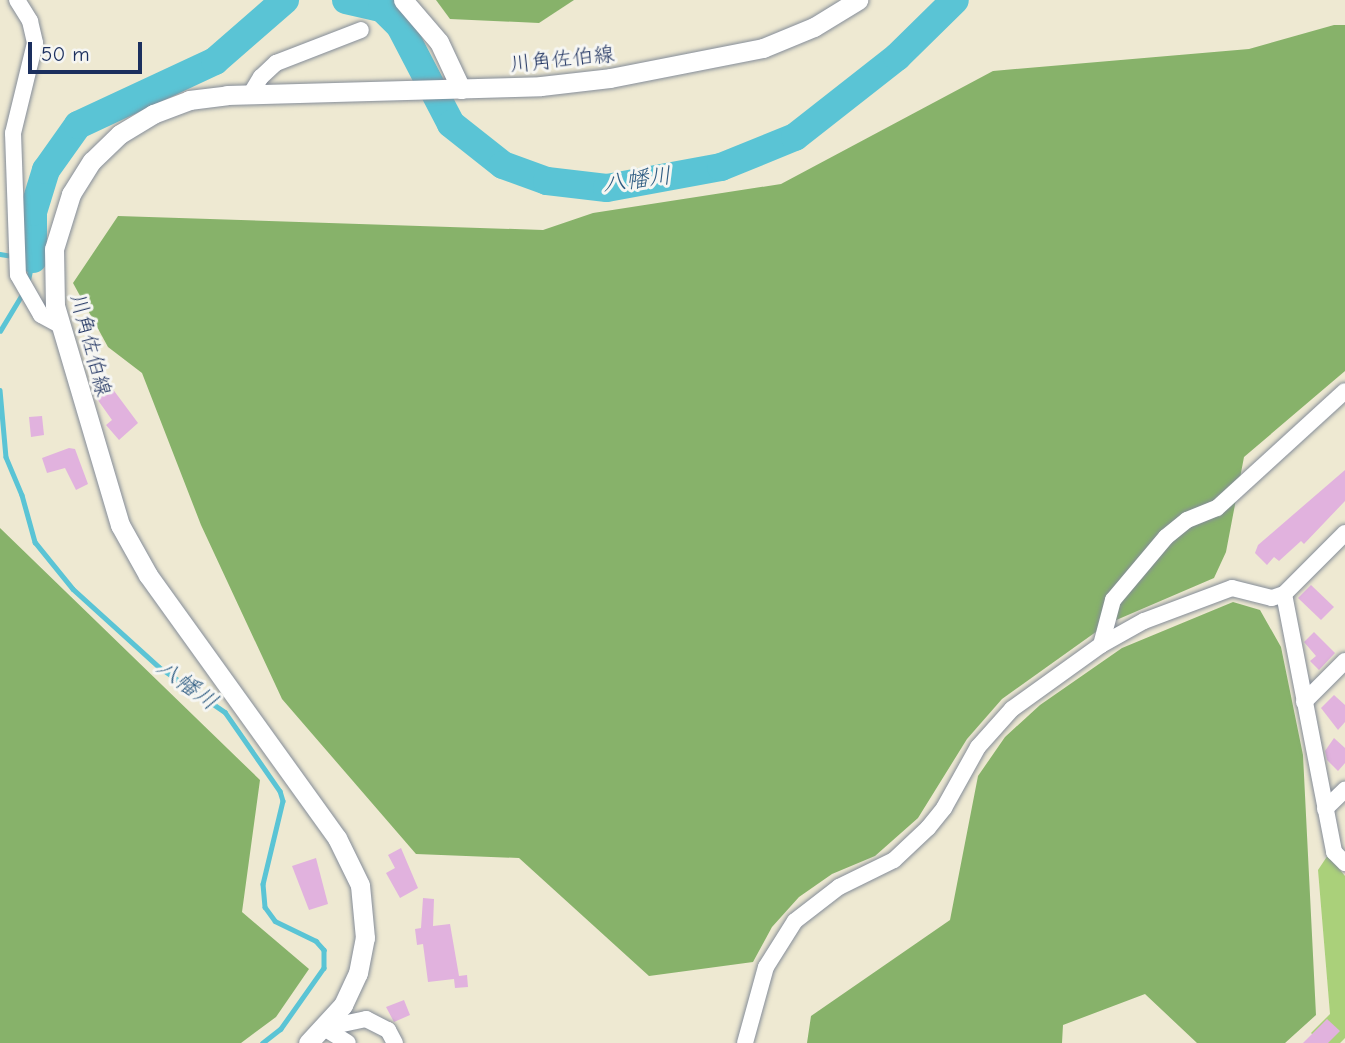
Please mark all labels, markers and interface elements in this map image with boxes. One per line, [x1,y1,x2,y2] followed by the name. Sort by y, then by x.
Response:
[32,28,145,72] scale bar
[508,41,616,77] street label: 川角佐伯線
[41,42,90,66] text: 50 m
[601,162,673,198] water label: 八幡川
[65,291,117,399] street label: 川角佐伯線
[151,654,223,716] water label: 八幡川

